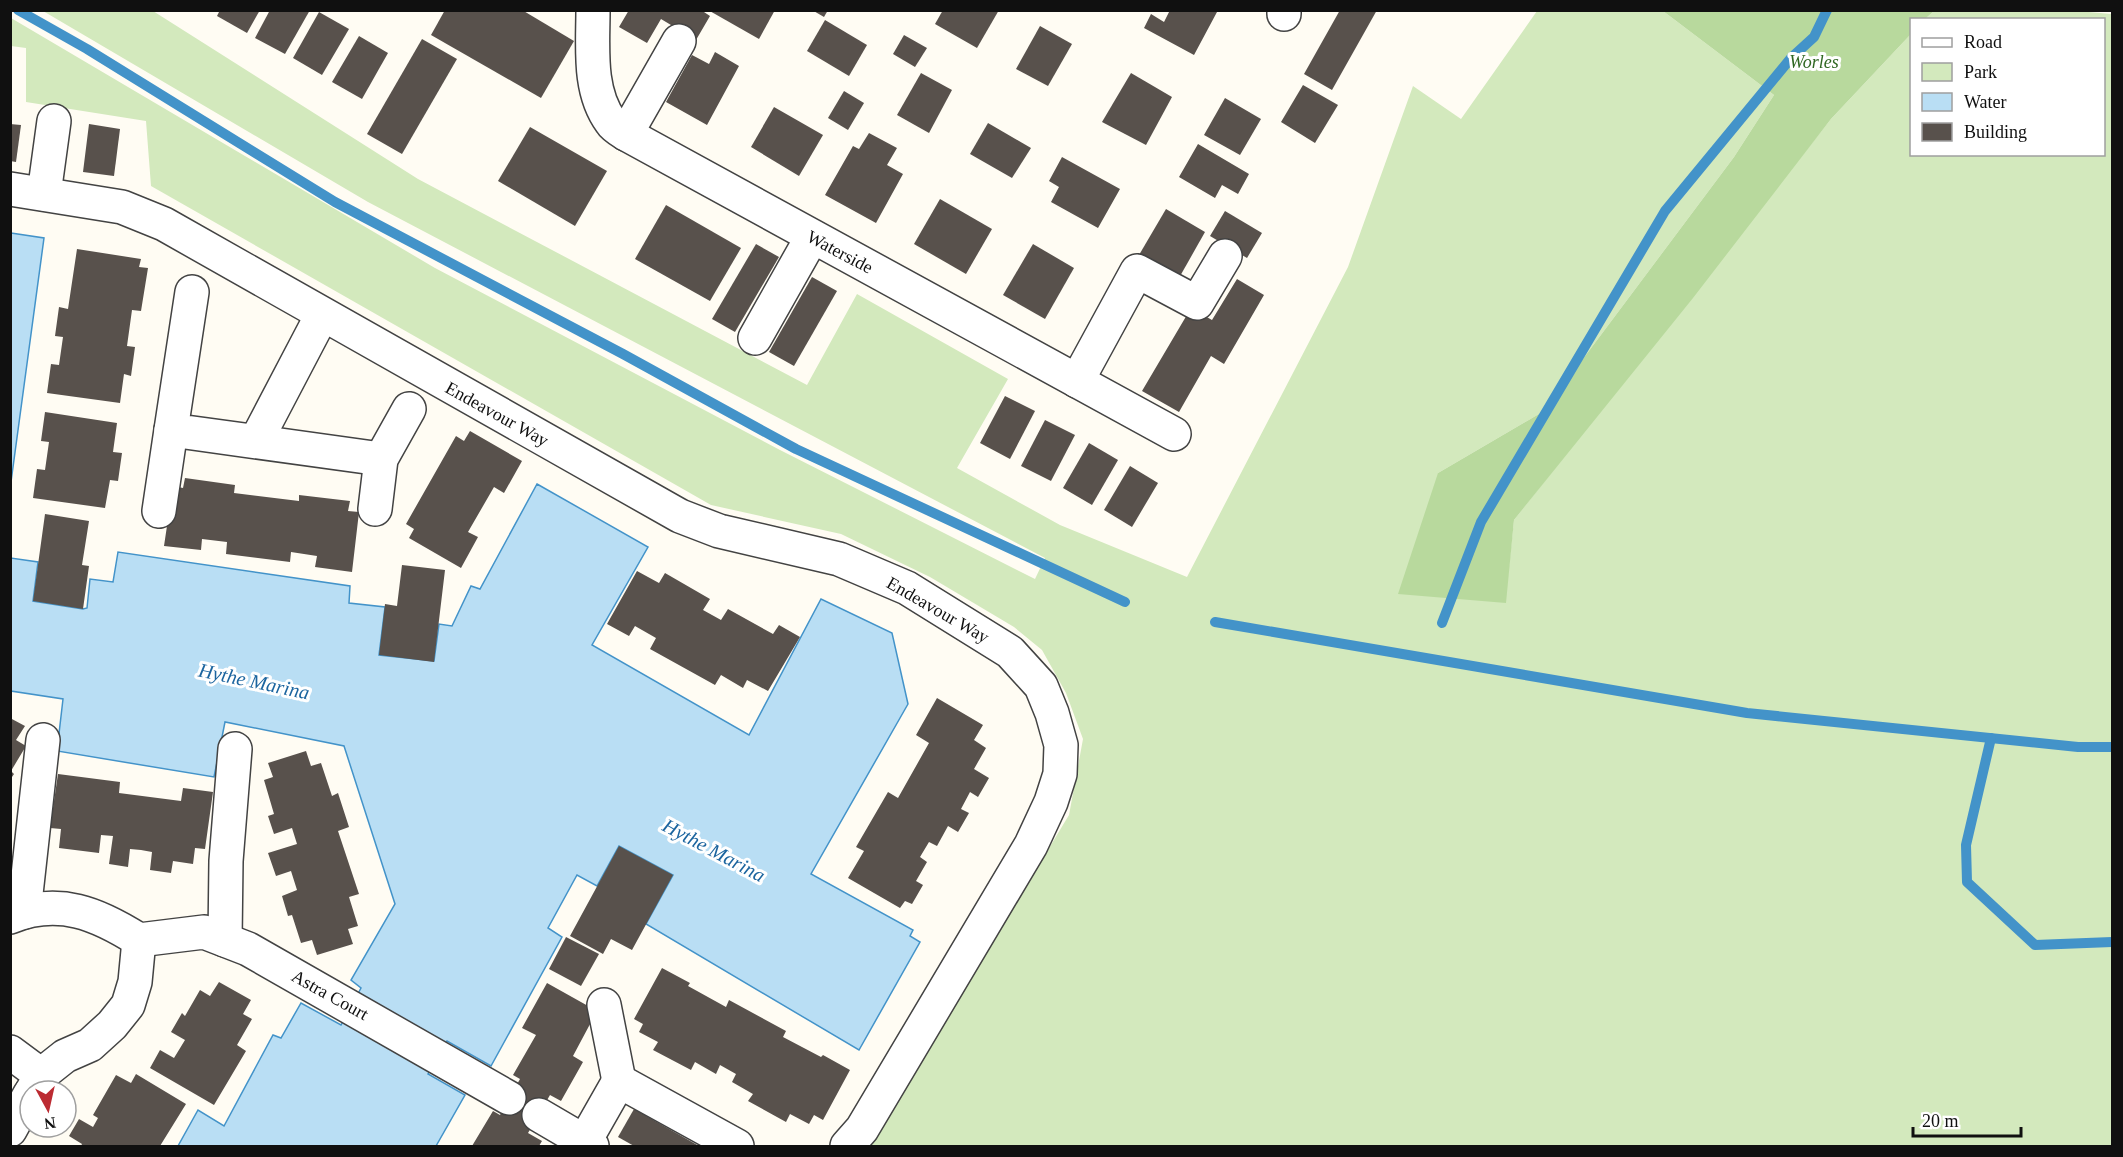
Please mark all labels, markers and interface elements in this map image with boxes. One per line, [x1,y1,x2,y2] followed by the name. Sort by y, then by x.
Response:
[1910,18,2105,156] legend
[1964,32,2002,52] text: Road
[1789,52,1839,72] park label: Worles
[1964,62,1997,82] text: Park
[1964,92,2007,112] text: Water
[1964,122,2027,142] text: Building
[804,226,876,278] street label: Waterside
[442,377,552,451] street label: Endeavour Way
[883,573,993,647] street label: Endeavour Way
[195,658,311,704] water label: Hythe Marina
[658,813,769,887] water label: Hythe Marina
[288,966,372,1024] street label: Astra Court
[18,1079,78,1139] north arrow
[1913,1100,2021,1138] scale bar
[1922,1111,1959,1131] text: 20 m
[43,1114,57,1133] text: N

